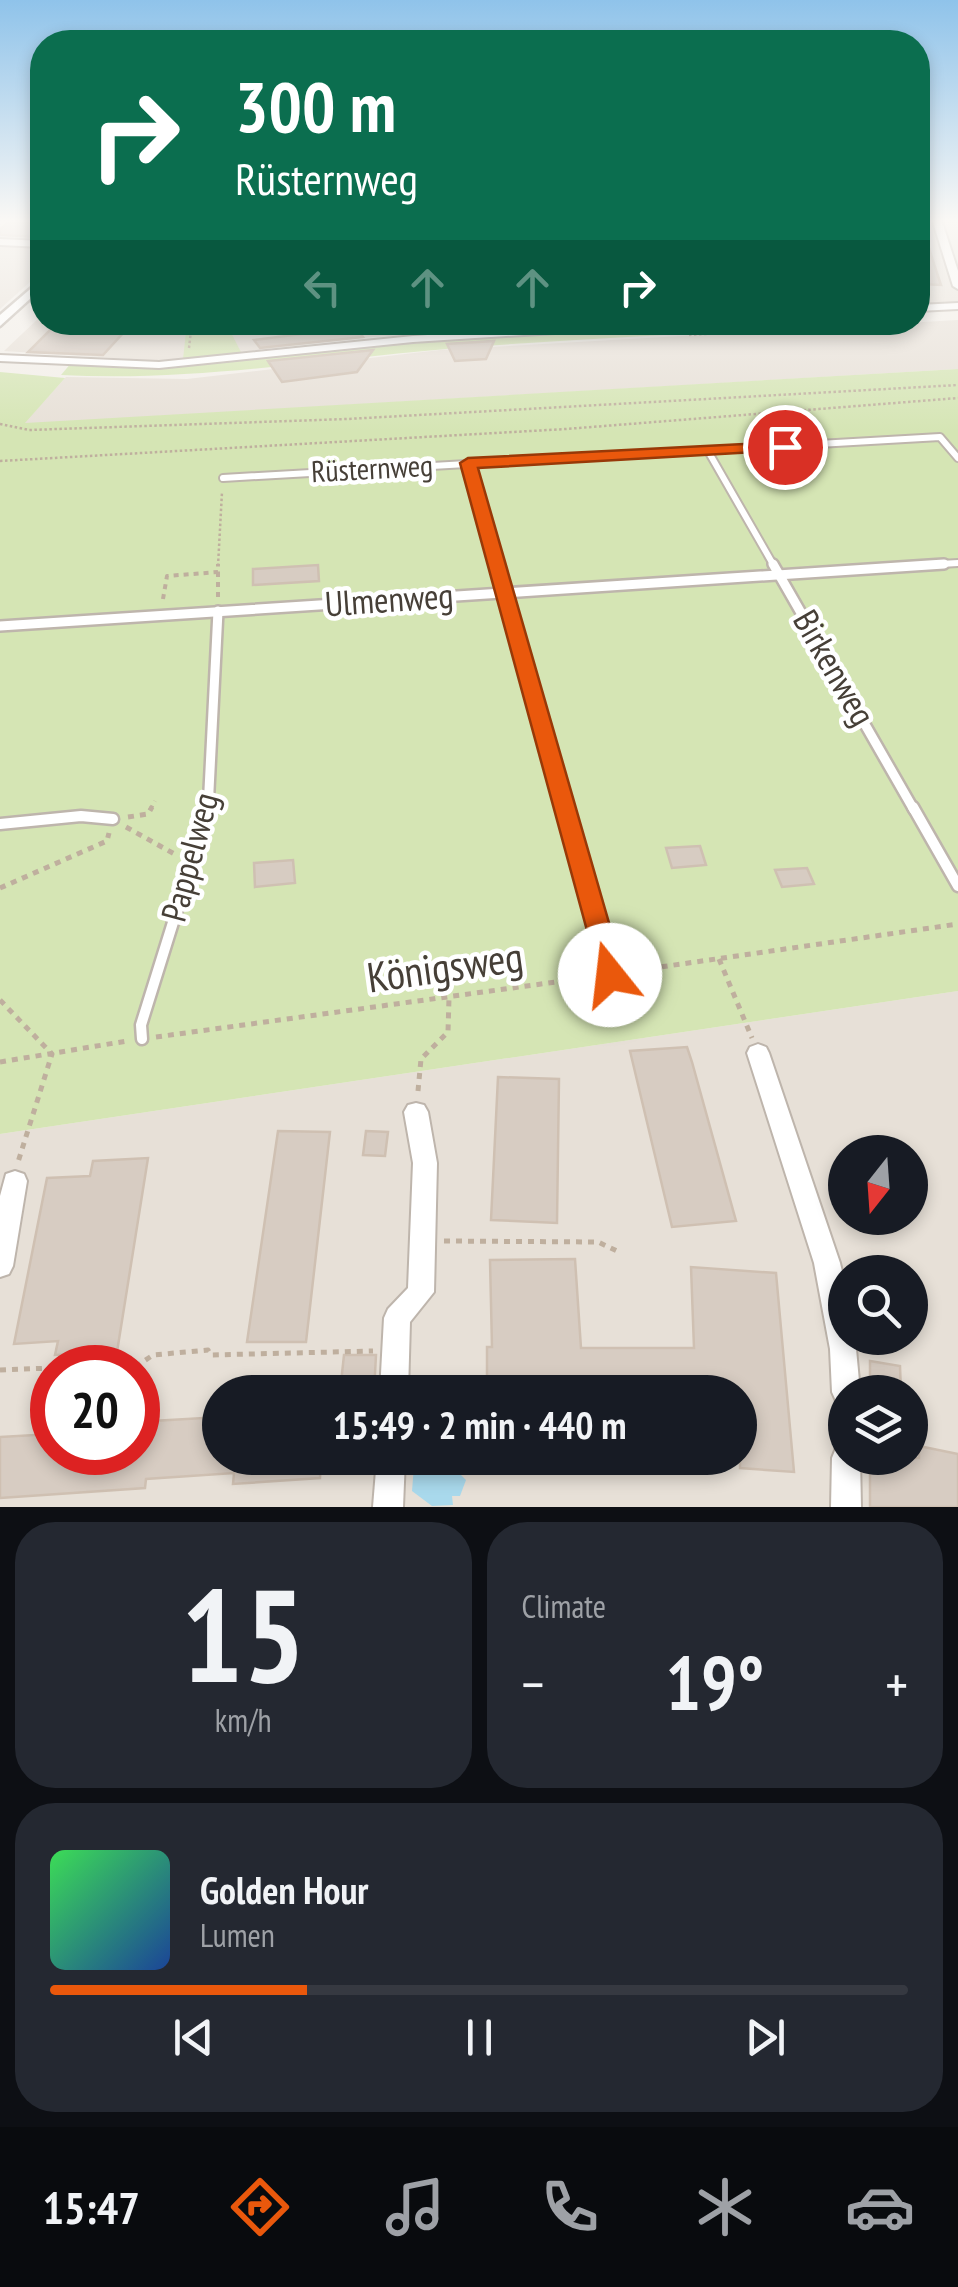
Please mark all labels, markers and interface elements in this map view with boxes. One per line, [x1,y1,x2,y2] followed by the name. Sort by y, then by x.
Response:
[235,61,396,151] text: 300 m
[70,70,200,200] icon: right
[235,149,418,207] text: Rüsternweg
[295,260,350,315] icon: left
[400,260,455,315] icon: ahead
[505,260,560,315] icon: ahead
[610,260,665,315] icon: right
[743,405,828,490] pin
[758,420,813,475] icon: arrive
[310,445,434,490] street label: Rüsternweg
[323,572,455,626] street label: Ulmenweg
[783,601,886,734] street label: Birkenweg
[150,787,228,926] street label: Pappelweg
[558,923,662,1027] position arrow
[364,928,526,1005] street label: Königsweg
[828,1135,928,1235] north arrow
[828,1135,928,1475] map controls
[828,1255,928,1355] button: search
[30,1345,160,1475] speed limit sign: 20
[828,1375,928,1475] button: layers
[333,1400,626,1449] text: 15:49 · 2 min · 440 m
[181,1550,305,1718] text: 15
[522,1585,606,1627] text: Climate
[665,1634,764,1731] text: 19°
[522,1648,544,1719] text: −
[885,1648,908,1719] text: +
[215,1699,272,1741] text: km/h
[200,1865,369,1914] text: Golden Hour
[200,1914,275,1956] text: Lumen
[166,2010,221,2065] icon: previous
[452,2010,507,2065] icon: pause
[738,2010,793,2065] icon: next
[225,2172,295,2242] icon: directions
[380,2172,450,2242] icon: music
[535,2172,605,2242] icon: phone
[690,2172,760,2242] icon: climate
[845,2172,915,2242] icon: car
[43,2178,140,2236] text: 15:47

